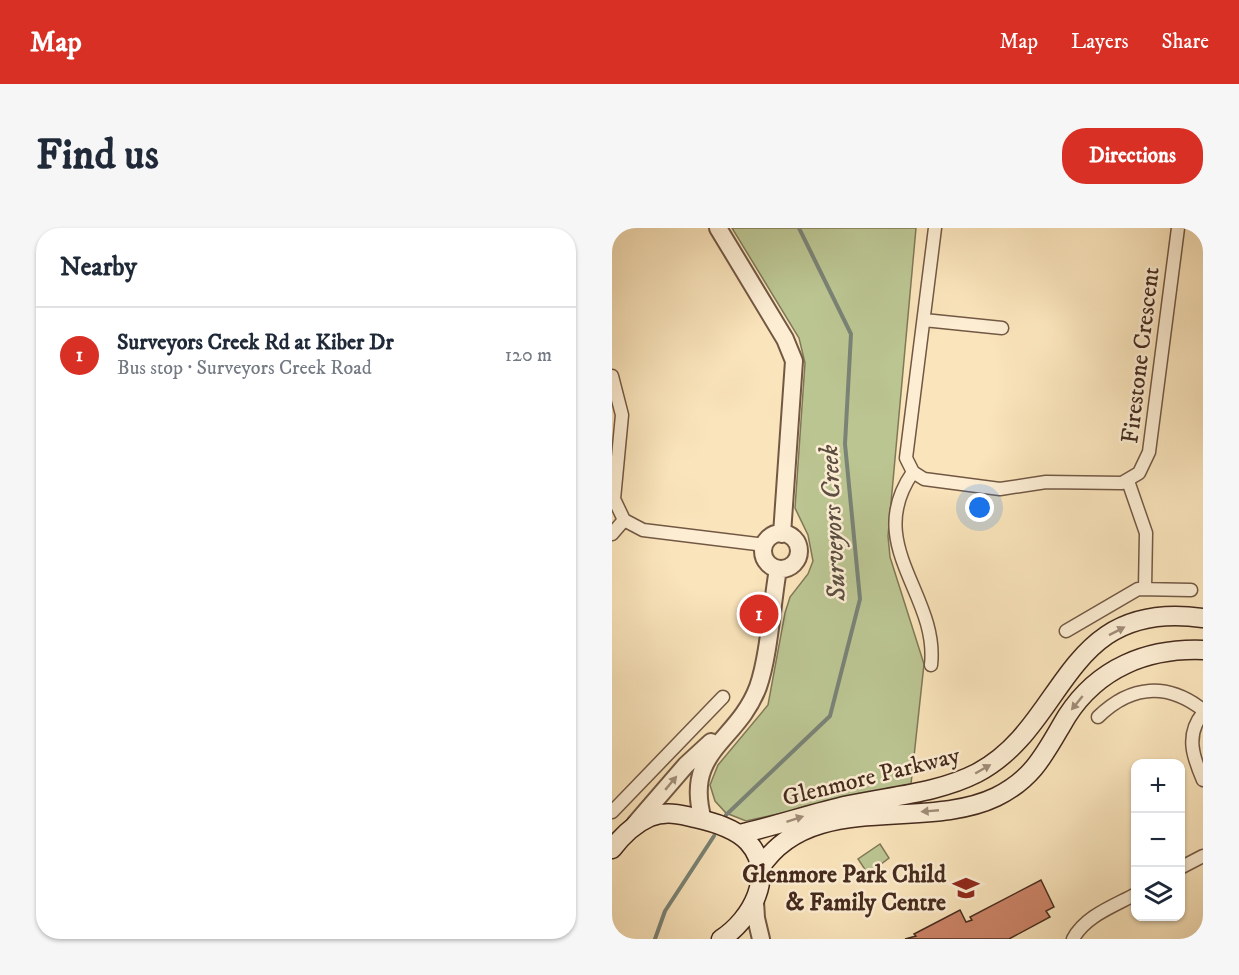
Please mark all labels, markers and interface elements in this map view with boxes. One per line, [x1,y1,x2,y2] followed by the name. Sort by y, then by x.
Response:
[30,25,82,60] text: Map
[999,29,1038,55] text: Map
[1071,29,1129,55] text: Layers
[1162,29,1209,55] text: Share
[1062,128,1203,184] button: Directions
[36,130,159,182] text: Find us
[60,251,137,284] text: Nearby
[1115,265,1167,445] street label: Firestone Crescent
[117,329,394,356] text: Surveyors Creek Rd at Kiber Dr
[76,343,83,368] text: 1
[505,343,552,368] text: 120 m
[117,356,372,381] text: Bus stop · Surveyors Creek Road
[813,444,854,603] water label: Surveyors Creek
[965,493,994,522] your location
[740,592,778,636] pin: 1
[1109,626,1126,636] one-way arrow
[1072,695,1084,710] one-way arrow
[780,740,964,813] street label: Glenmore Parkway
[1131,759,1185,921] map controls
[1131,759,1185,813] button: +
[975,764,991,775] one-way arrow
[664,776,677,791] one-way arrow
[920,806,939,816] one-way arrow
[1131,813,1185,867] button: −
[786,814,804,823] one-way arrow
[742,860,947,918] place label: Glenmore Park Child & Family Centre
[1131,867,1185,921] button: layers
[951,873,981,903] school or university icon: Glenmore Park Child & Family Centre

